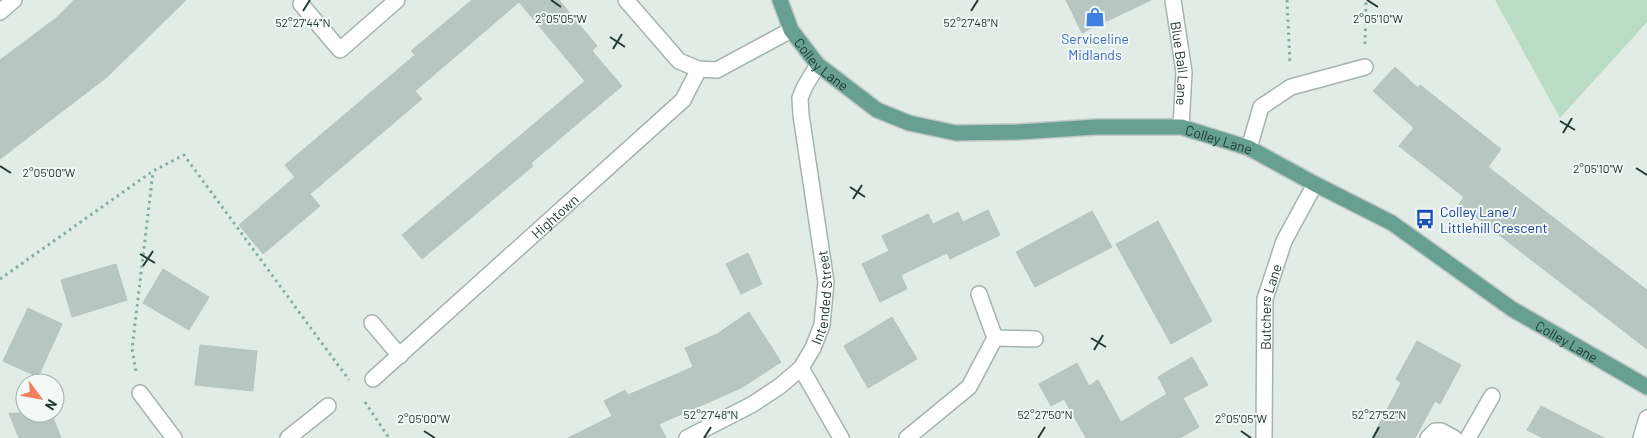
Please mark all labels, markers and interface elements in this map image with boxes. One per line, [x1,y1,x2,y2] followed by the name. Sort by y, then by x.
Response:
[1084,6,1106,28] shop icon: Serviceline Midlands
[535,11,588,25] text: 2°05'05"W
[1353,11,1404,25] text: 2°05'10"W
[275,15,331,29] text: 52°27'44"N
[944,15,998,29] text: 52°27'48"N
[1168,20,1193,106] street label: Blue Ball Lane
[1061,30,1129,63] place label: Serviceline Midlands
[791,34,852,94] street label: Colley Lane
[1184,120,1255,157] street label: Colley Lane
[1573,161,1624,175] text: 2°05'10"W
[23,165,76,179] text: 2°05'00"W
[527,190,581,241] street label: Hightown
[1440,203,1548,236] place label: Colley Lane / Littlehill Crescent
[1414,208,1436,230] bus stop icon: Colley Lane / Littlehill Crescent
[807,249,835,347] street label: Intended Street
[1256,261,1285,350] street label: Butchers Lane
[1533,316,1601,365] street label: Colley Lane
[15,373,65,423] north arrow
[42,397,61,414] text: N
[684,407,738,421] text: 52°27'48"N
[1017,407,1073,421] text: 52°27'50"N
[1352,407,1406,421] text: 52°27'52"N
[398,411,451,425] text: 2°05'00"W
[1215,411,1268,425] text: 2°05'05"W

